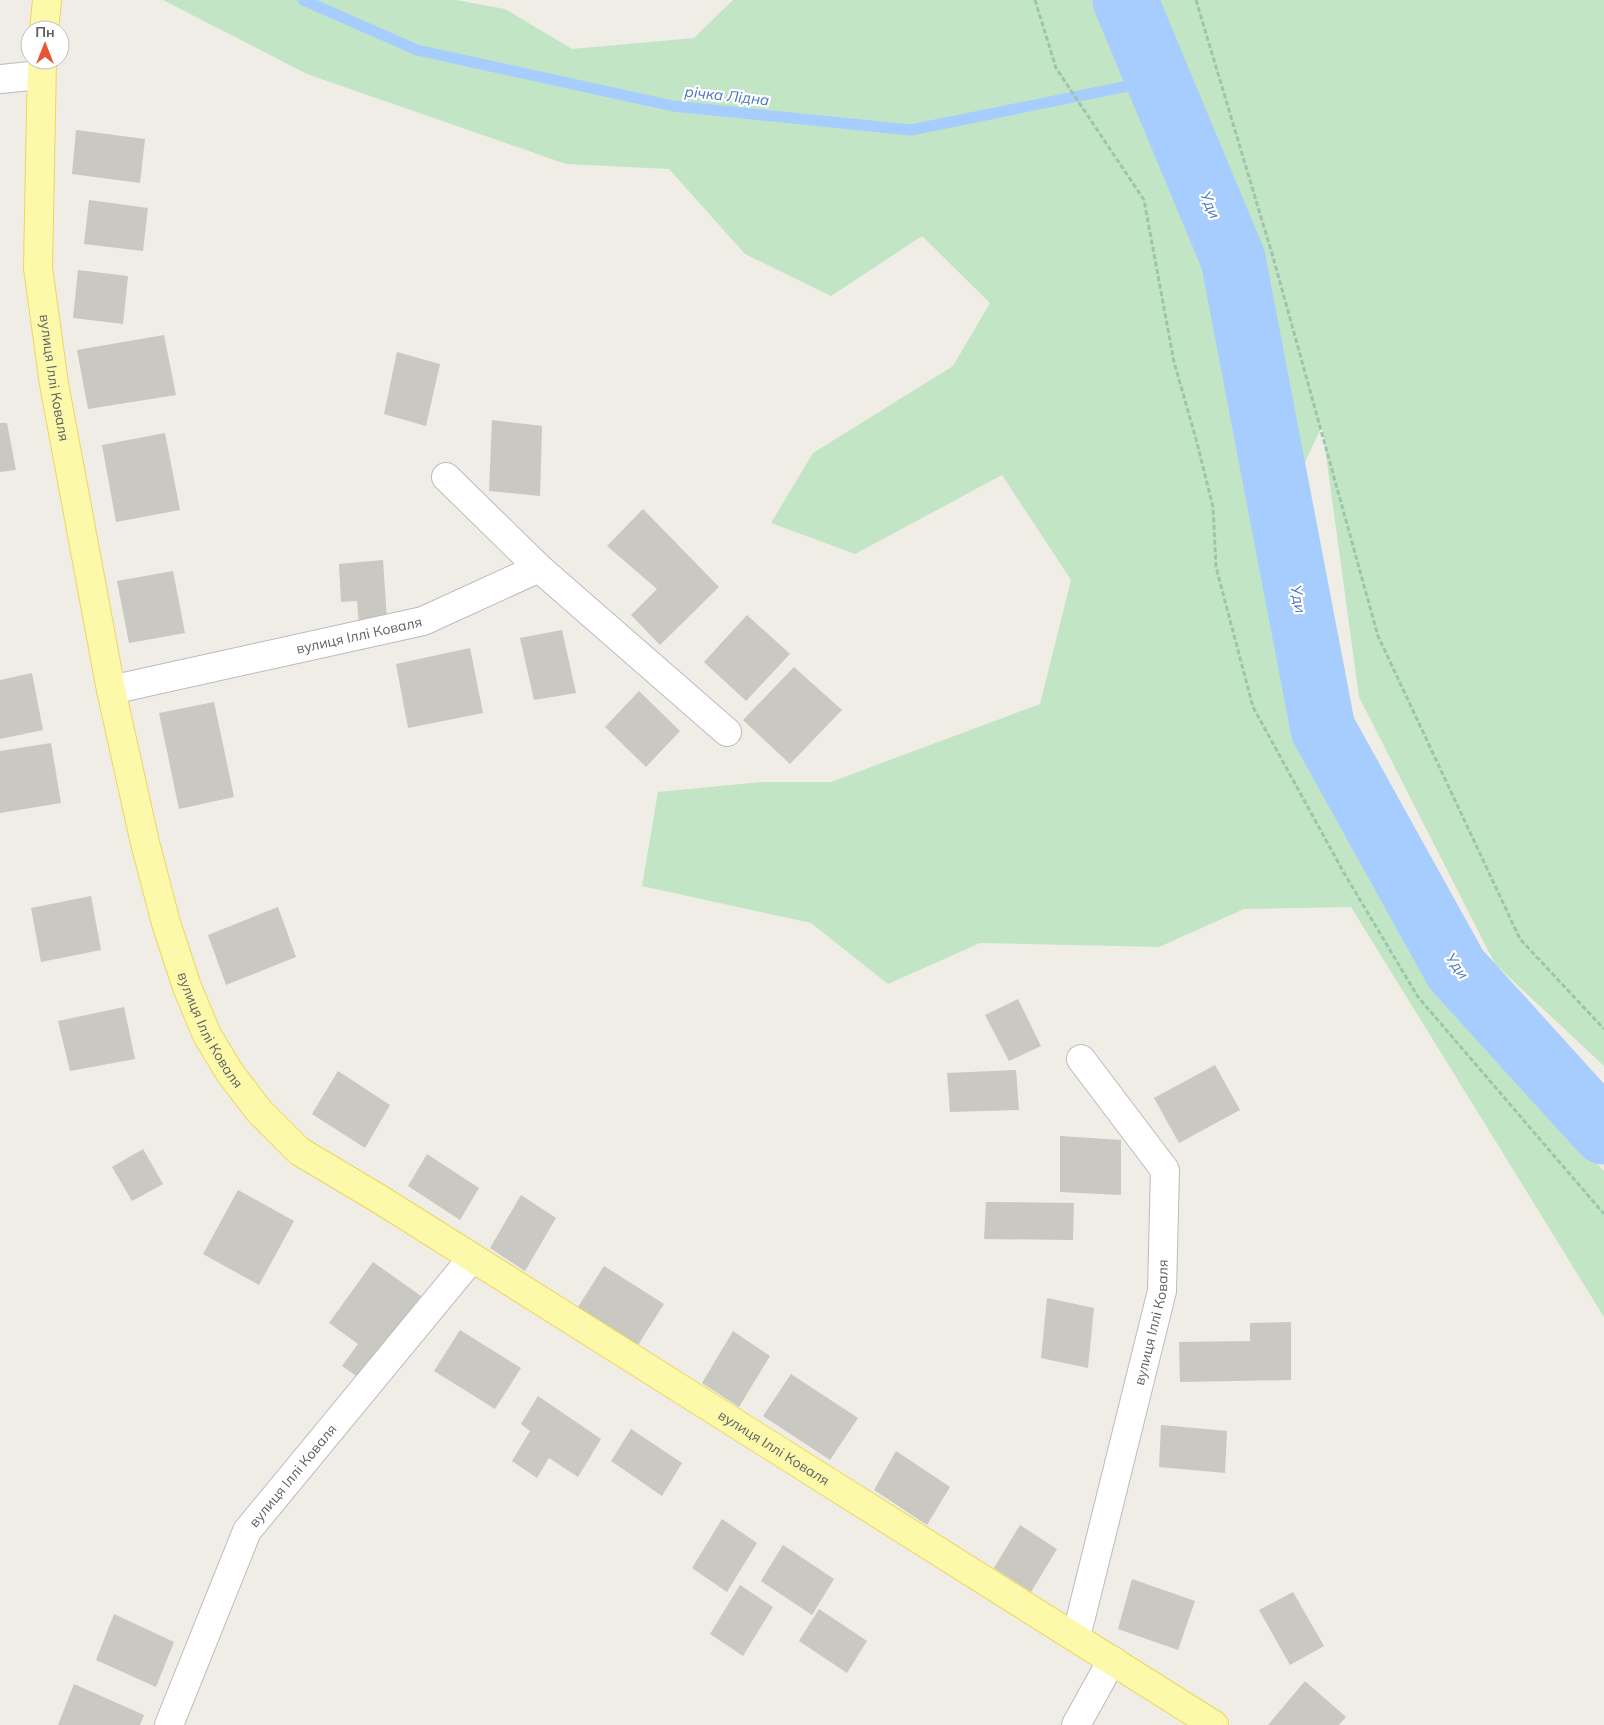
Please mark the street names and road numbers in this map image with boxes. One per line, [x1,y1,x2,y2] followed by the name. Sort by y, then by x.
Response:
[35,313,73,443] street label: вулиця Іллі Коваля
[294,613,424,658] street label: вулиця Іллі Коваля
[174,970,247,1092] street label: вулиця Іллі Коваля
[1130,1259,1172,1387] street label: вулиця Іллі Коваля
[715,1406,833,1489] street label: вулиця Іллі Коваля
[245,1420,340,1531] street label: вулиця Іллі Коваля

